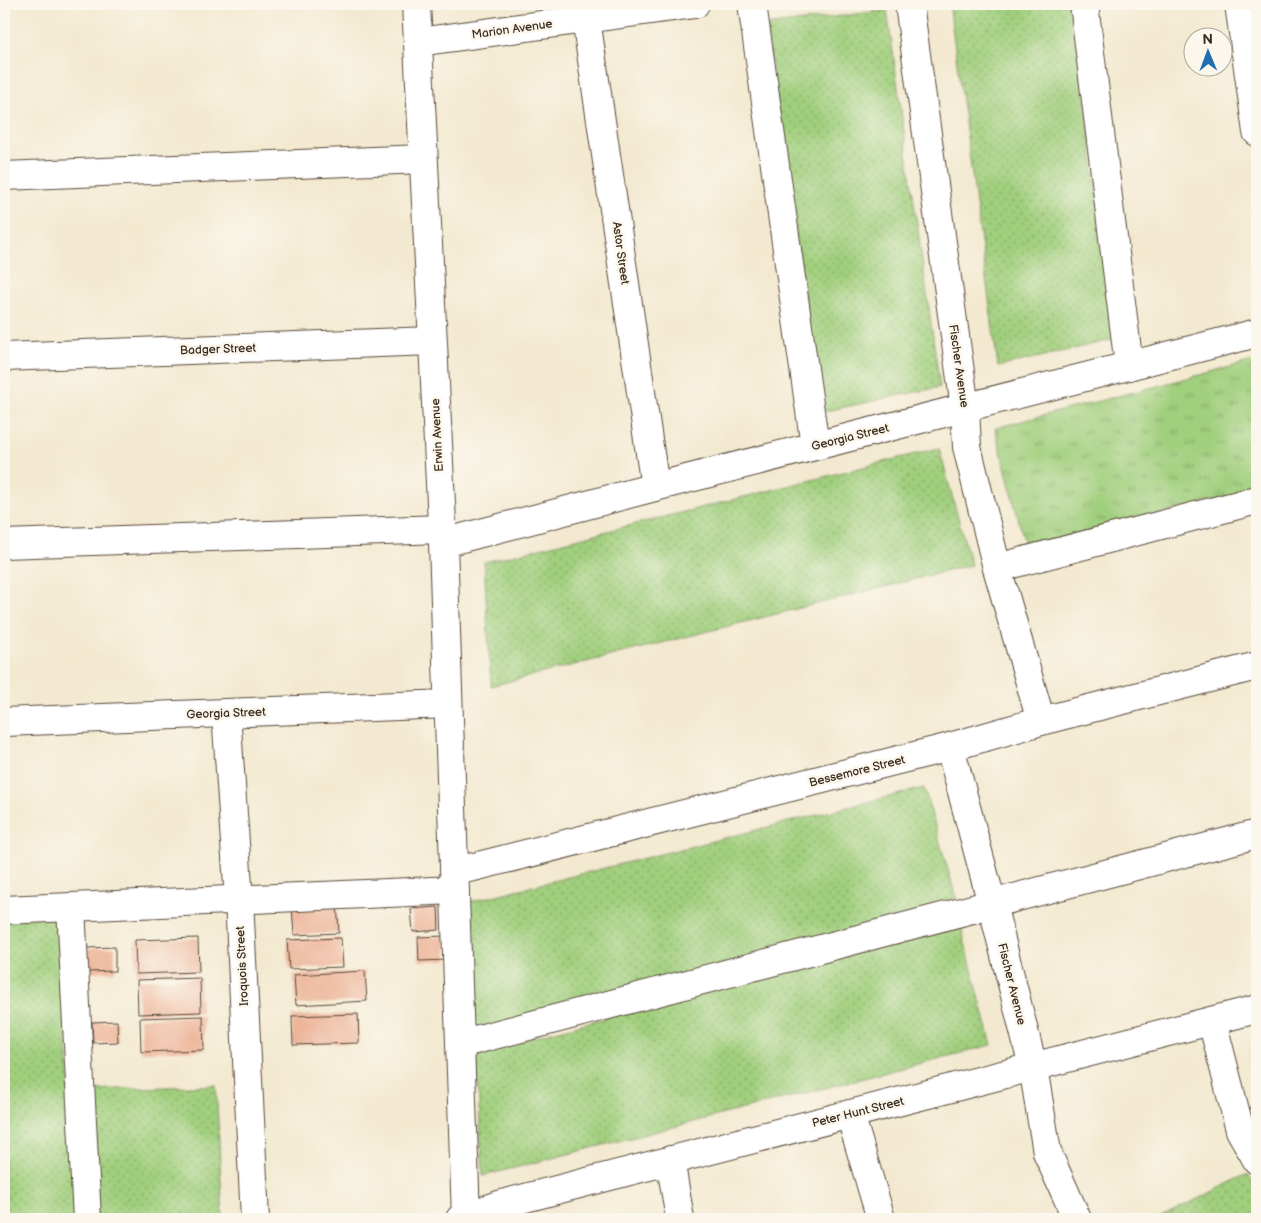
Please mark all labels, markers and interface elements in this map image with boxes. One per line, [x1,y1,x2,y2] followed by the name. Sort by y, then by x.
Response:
[471,16,553,43] street label: Marion Avenue
[1184,28,1234,78] north arrow
[1202,31,1213,48] text: N
[609,221,632,286] street label: Astor Street
[945,323,972,409] street label: Fischer Avenue
[180,341,257,358] street label: Badger Street
[428,398,447,472] street label: Erwin Avenue
[810,421,891,454] street label: Georgia Street
[186,705,266,722] street label: Georgia Street
[808,752,907,791] street label: Bessemore Street
[233,925,252,1006] street label: Iroquois Street
[994,942,1029,1027] street label: Fischer Avenue
[811,1094,906,1131] street label: Peter Hunt Street

